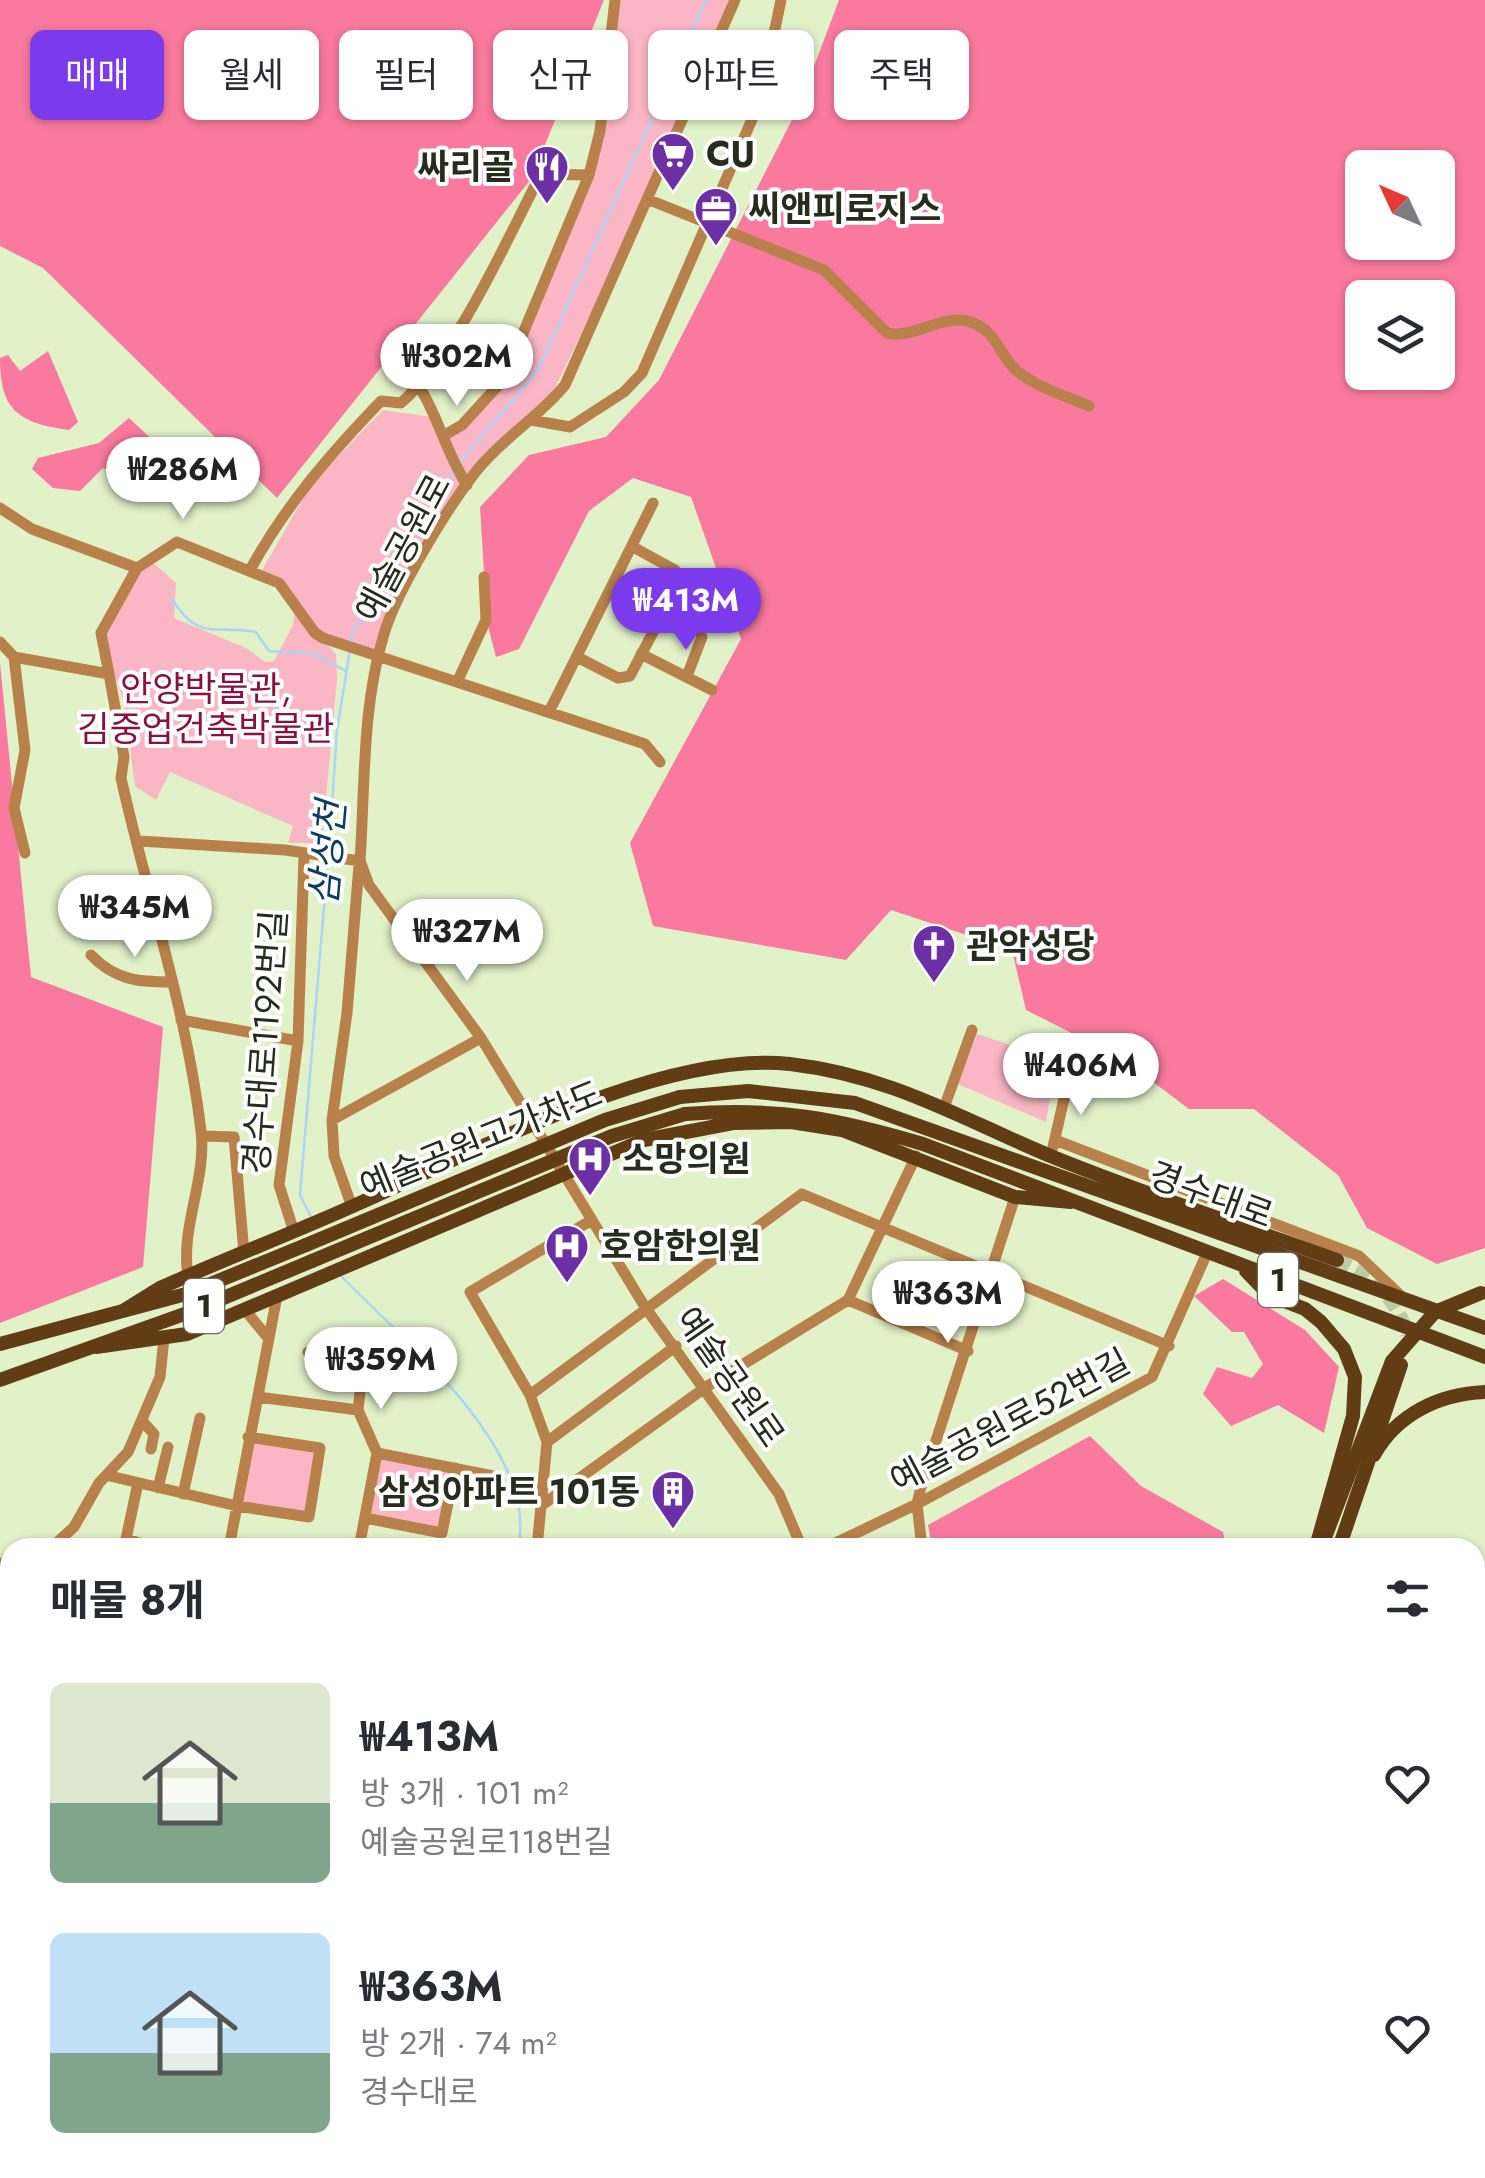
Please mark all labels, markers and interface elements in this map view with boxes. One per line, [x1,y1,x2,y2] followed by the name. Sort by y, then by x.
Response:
[30,30,164,120] chip: 매매
[184,30,319,120] chip: 월세
[339,30,473,120] chip: 필터
[493,30,628,120] chip: 신규
[648,30,814,120] chip: 아파트
[834,30,969,120] chip: 주택
[706,129,755,179] place label: CU
[650,131,696,192] supermarket icon: CU
[417,142,514,192] place label: 싸리골
[524,144,570,205] restaurant icon: 싸리골
[1345,150,1455,260] north arrow
[1345,150,1455,390] map controls
[748,184,941,234] place label: 씨앤피로지스
[693,186,739,247] office icon: 씨앤피로지스
[1345,280,1455,390] button: layers
[387,324,527,409] pin: ₩302M
[402,333,512,379] text: ₩302M
[113,437,253,522] pin: ₩286M
[128,446,238,492] text: ₩286M
[343,465,463,631] street label: 예술공원로
[616,568,756,653] pin: ₩413M
[633,577,739,623] text: ₩413M
[77,664,335,754] park label: 안양박물관, 김중업건축박물관
[295,794,359,908] water label: 삼성천
[65,875,205,960] pin: ₩345M
[80,884,190,930] text: ₩345M
[397,899,537,984] pin: ₩327M
[231,908,299,1176] street label: 경수대로1192번길
[413,908,521,954] text: ₩327M
[966,921,1095,971] place label: 관악성당
[911,923,957,984] church icon: 관악성당
[1011,1033,1151,1118] pin: ₩406M
[1025,1042,1137,1088] text: ₩406M
[352,1069,610,1211] street label: 예술공원고가차도
[622,1134,751,1184] place label: 소망의원
[567,1136,613,1197] hospital icon: 소망의원
[1142,1149,1280,1241] street label: 경수대로
[600,1221,761,1271] place label: 호암한의원
[544,1223,590,1284] hospital icon: 호암한의원
[1258,1253,1298,1307] road number: 1
[878,1261,1018,1346] pin: ₩363M
[894,1270,1002,1316] text: ₩363M
[184,1279,224,1333] road number: 1
[663,1297,797,1457] street label: 예술공원로
[311,1327,451,1412] pin: ₩359M
[326,1336,436,1382] text: ₩359M
[881,1337,1139,1505] street label: 예술공원로52번길
[377,1467,640,1517] place label: 삼성아파트 101동
[650,1469,696,1530] building icon: 삼성아파트 101동
[50,1570,205,1631] text: 매물 8개
[1380,1571,1435,1626] icon: filters
[360,1706,499,1767] text: ₩413M
[130,1723,250,1843] icon: home
[1380,1756,1435,1811] icon: heart
[360,1770,568,1816] text: 방 3개 · 101 m²
[360,1819,612,1865] text: 예술공원로118번길
[360,1956,502,2017] text: ₩363M
[130,1973,250,2093] icon: home
[1380,2006,1435,2061] icon: heart
[360,2020,557,2066] text: 방 2개 · 74 m²
[360,2069,478,2115] text: 경수대로

